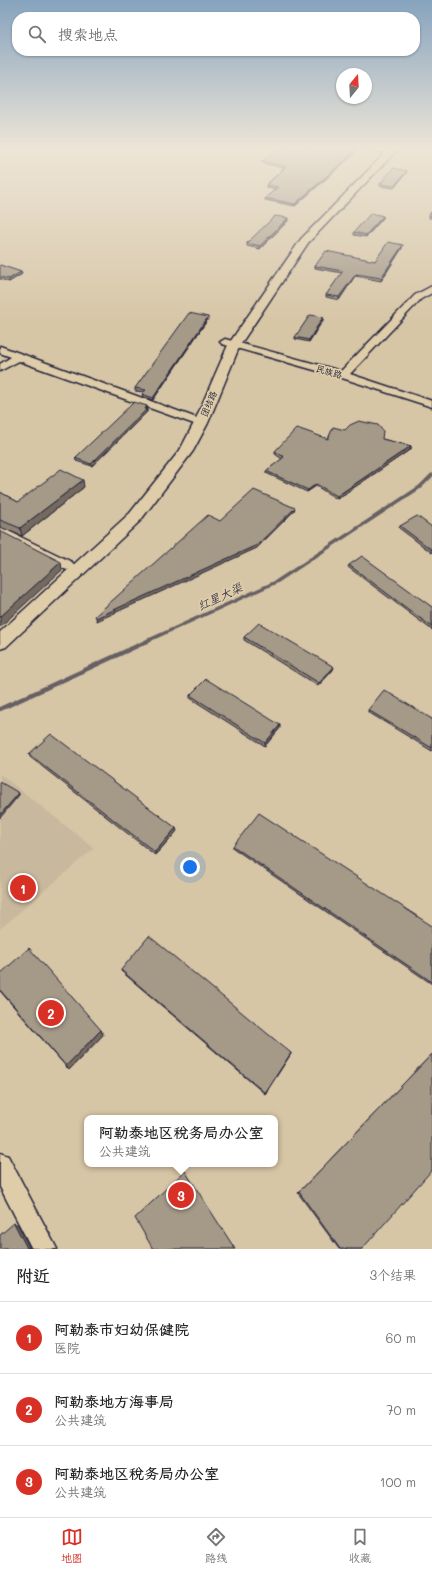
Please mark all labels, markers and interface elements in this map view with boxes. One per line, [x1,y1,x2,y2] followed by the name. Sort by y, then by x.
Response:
[12,12,420,56] search box
[26,23,48,45] icon: search
[58,24,118,44] text: 搜索地点
[336,68,372,104] north arrow
[315,363,344,381] street label: 民族路
[198,389,219,418] street label: 团结路
[194,578,246,613] water label: 红星大渠
[180,857,200,877] your location
[10,873,36,903] pin: 1
[38,998,64,1028] pin: 2
[84,1115,278,1167] popup
[98,1122,264,1142] text: 阿勒泰地区税务局办公室
[98,1142,151,1159] text: 公共建筑
[168,1180,194,1210] pin: 3
[16,1264,50,1286] text: 附近
[369,1266,416,1283] text: 3个结果
[54,1319,189,1339] text: 阿勒泰市妇幼保健院
[26,1329,32,1346] text: 1
[386,1329,416,1346] text: 60 m
[54,1339,80,1356] text: 医院
[54,1391,174,1411] text: 阿勒泰地方海事局
[25,1401,33,1418] text: 2
[386,1401,416,1418] text: 70 m
[54,1411,106,1428] text: 公共建筑
[54,1463,219,1483] text: 阿勒泰地区税务局办公室
[25,1473,33,1490] text: 3
[380,1473,416,1490] text: 100 m
[54,1483,106,1500] text: 公共建筑
[61,1526,83,1565] tab: 地图
[205,1526,227,1565] tab: 路线
[349,1526,371,1565] tab: 收藏

